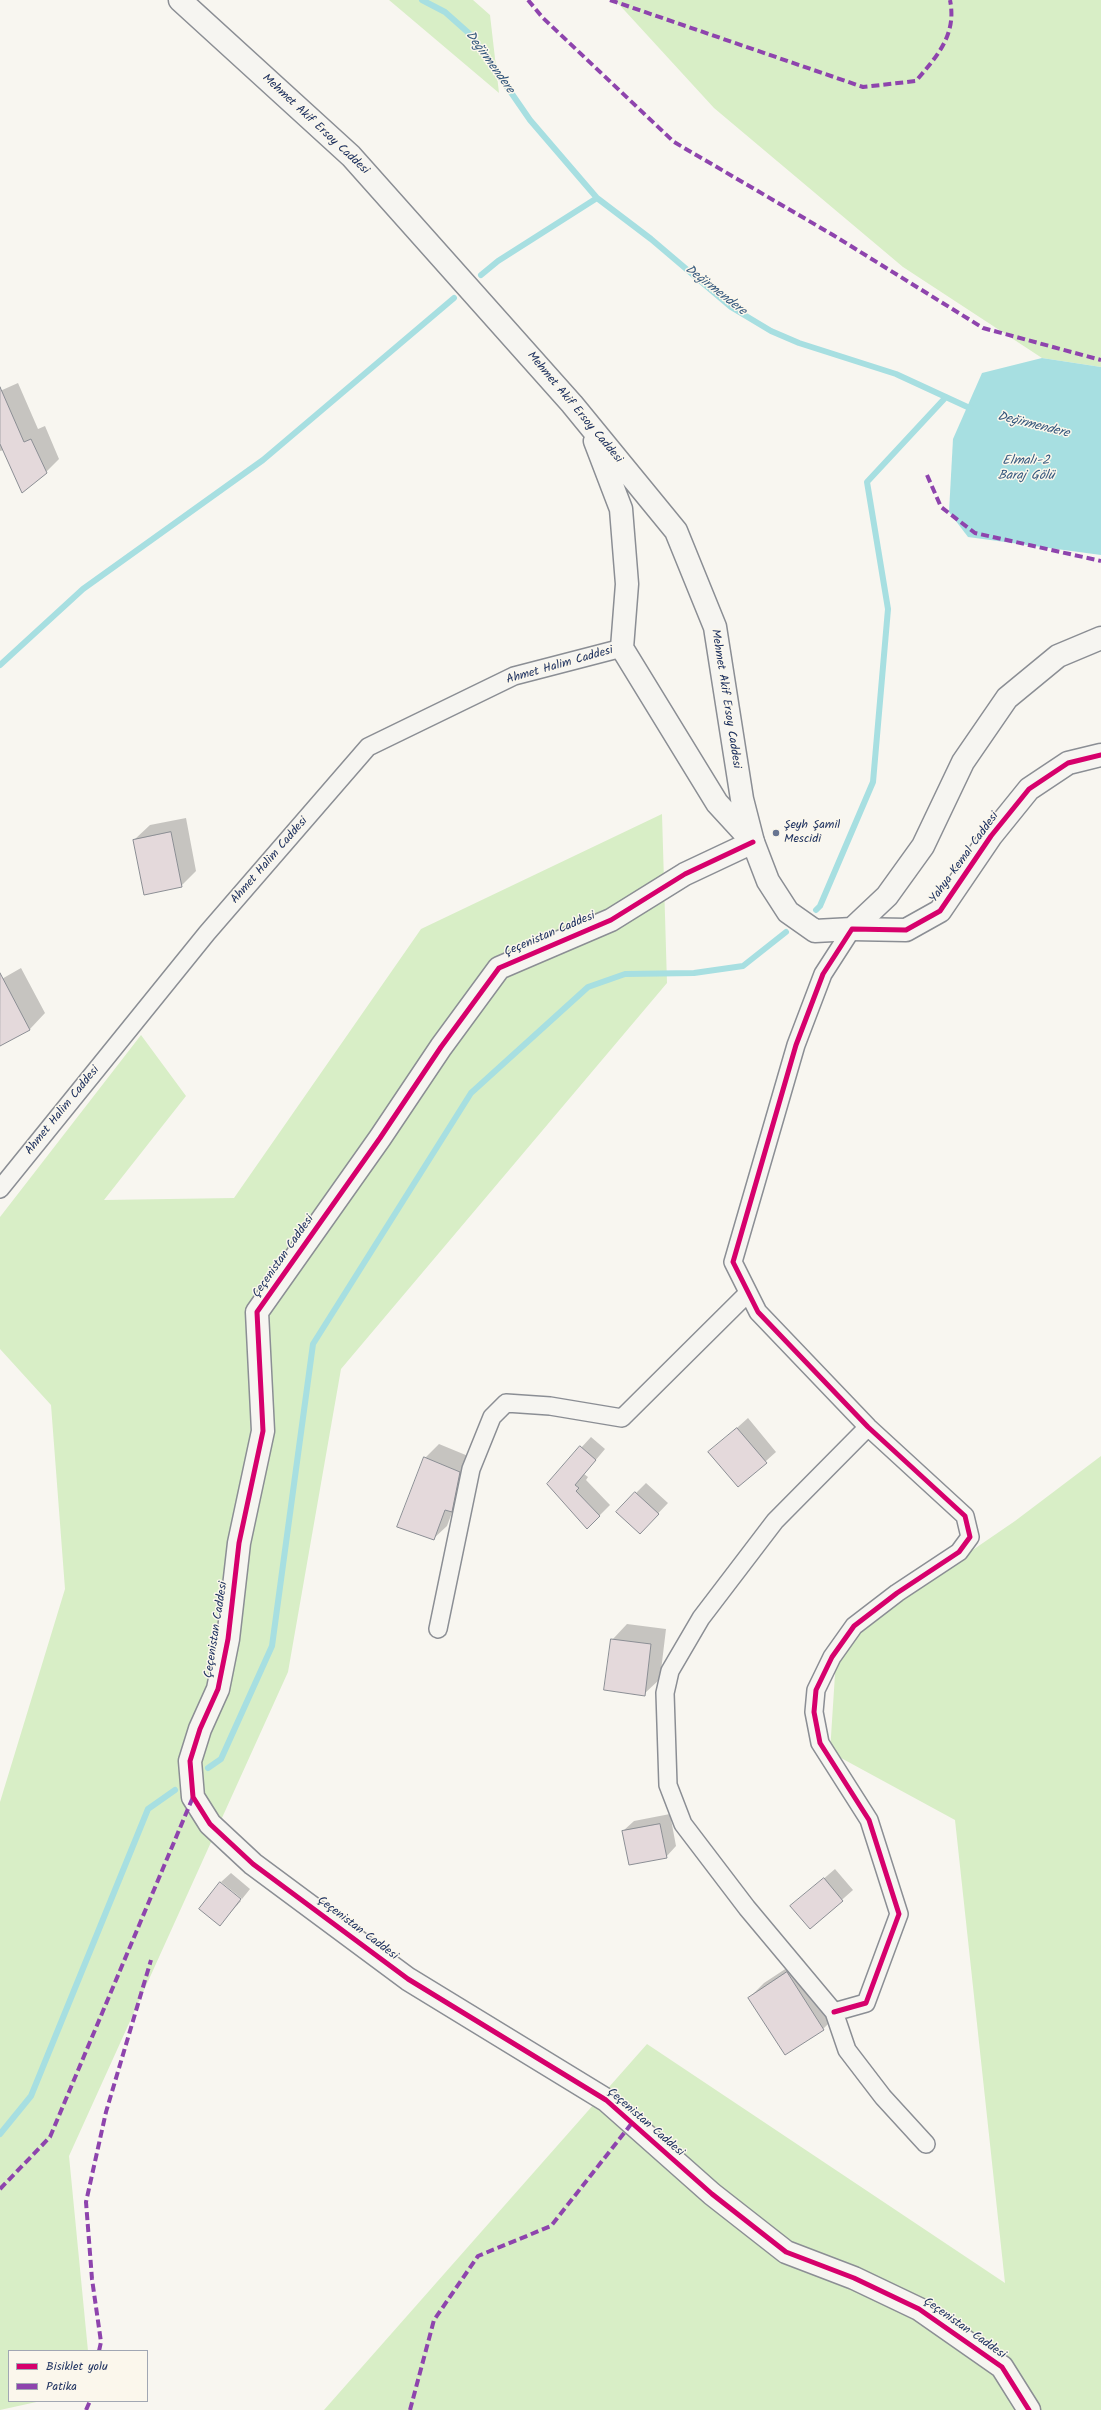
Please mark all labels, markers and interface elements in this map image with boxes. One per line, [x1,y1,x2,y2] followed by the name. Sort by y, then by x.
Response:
[461,29,517,97] water label: Değirmendere
[259,72,371,178] street label: Mehmet Akif Ersoy Caddesi
[681,262,749,320] water label: Değirmendere
[523,349,625,467] street label: Mehmet Akif Ersoy Caddesi
[996,410,1070,442] water label: Değirmendere
[998,454,1054,485] water label: Elmalı-2 Baraj Gölü
[707,628,743,770] street label: Mehmet Akif Ersoy Caddesi
[505,644,615,688] street label: Ahmet Halim Caddesi
[927,810,1003,906] street label: Yahya Kemal Caddesi
[228,815,312,907] street label: Ahmet Halim Caddesi
[784,819,840,847] place label: Şeyh Şamil Mescidi
[771,828,781,838] marker: Şeyh Şamil Mescidi
[502,909,598,961] street label: Çeçenistan Caddesi
[23,1064,103,1158] street label: Ahmet Halim Caddesi
[250,1213,318,1301] street label: Çeçenistan Caddesi
[202,1581,232,1679] street label: Çeçenistan Caddesi
[314,1894,400,1964] street label: Çeçenistan Caddesi
[604,2086,686,2160] street label: Çeçenistan Caddesi
[920,2295,1008,2363] street label: Çeçenistan Caddesi
[8,2350,148,2402] legend
[46,2357,108,2376] text: Bisiklet yolu
[46,2377,77,2396] text: Patika

